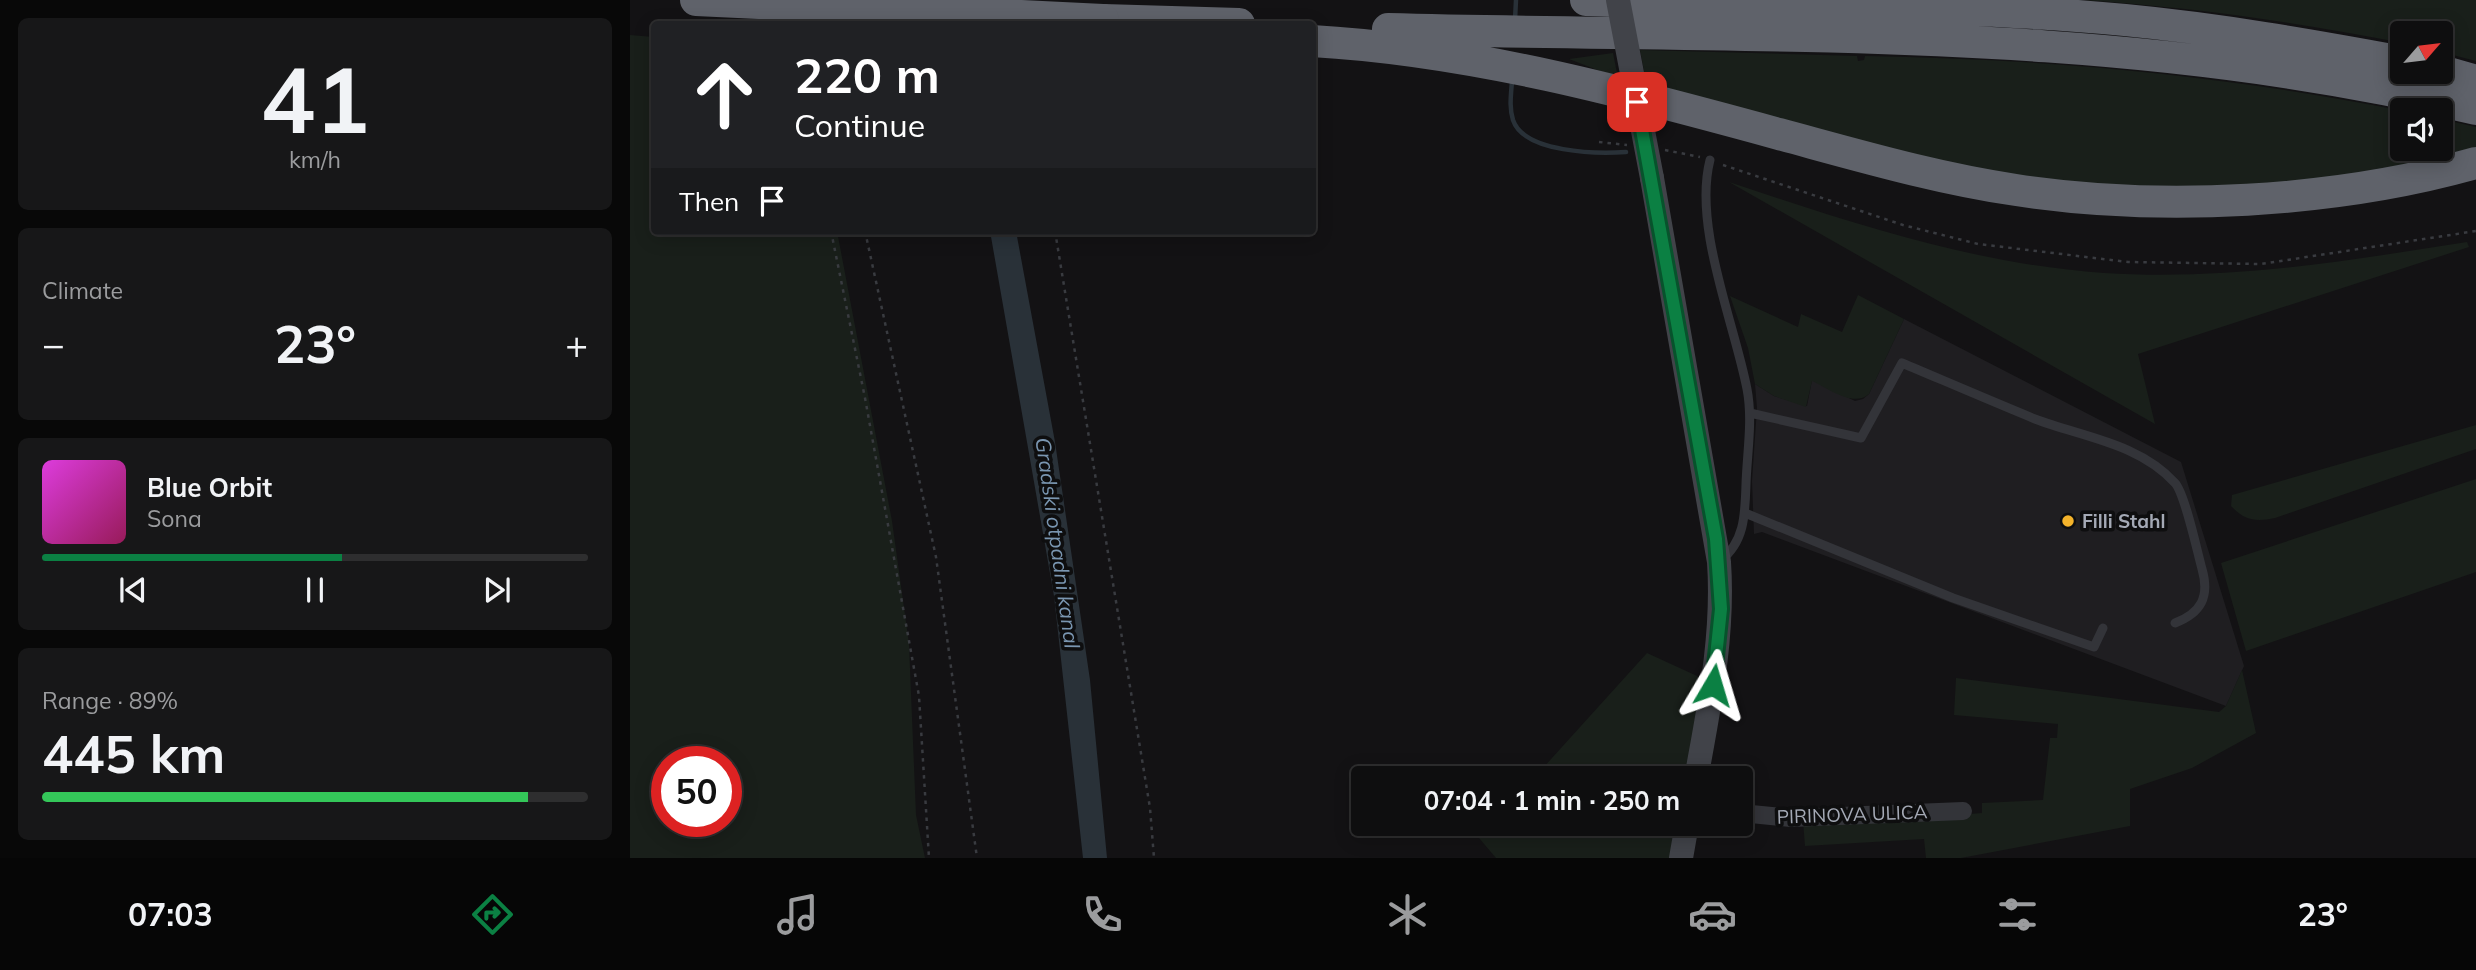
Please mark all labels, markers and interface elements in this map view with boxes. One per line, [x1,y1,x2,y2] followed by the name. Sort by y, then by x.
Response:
[2390,21,2454,84] north arrow
[2390,21,2453,161] map controls
[260,42,370,156] text: 41
[794,44,940,105] text: 220 m
[679,49,770,140] icon: ahead
[1607,72,1667,132] pin
[1618,83,1656,121] icon: arrive
[2390,98,2453,161] button: sound
[794,105,925,145] text: Continue
[289,145,341,174] text: km/h
[753,182,791,220] icon: arrive
[679,185,739,218] text: Then
[42,276,123,305] text: Climate
[274,311,356,376] text: 23°
[42,320,65,368] text: −
[565,320,588,368] text: +
[1030,436,1086,650] water label: Gradski otpadni kanal
[147,471,272,504] text: Blue Orbit
[147,504,202,533] text: Sona
[2082,509,2165,533] place label: Filli Stahl
[2060,513,2076,529] marker: Filli Stahl
[114,571,152,609] icon: previous
[296,571,334,609] icon: pause
[478,571,516,609] icon: next
[1676,648,1750,722] position arrow
[42,686,178,715] text: Range · 89%
[42,721,225,786] text: 445 km
[651,746,742,837] speed limit sign: 50
[1424,784,1680,817] text: 07:04 · 1 min · 250 m
[1776,799,1928,829] street label: PIRINOVA ULICA
[468,890,517,939] icon: directions
[773,890,822,939] icon: music
[1078,890,1127,939] icon: phone
[1383,890,1432,939] icon: climate
[1688,890,1737,939] icon: car
[1993,890,2042,939] icon: filters
[128,894,213,934] text: 07:03
[2297,894,2348,934] text: 23°

